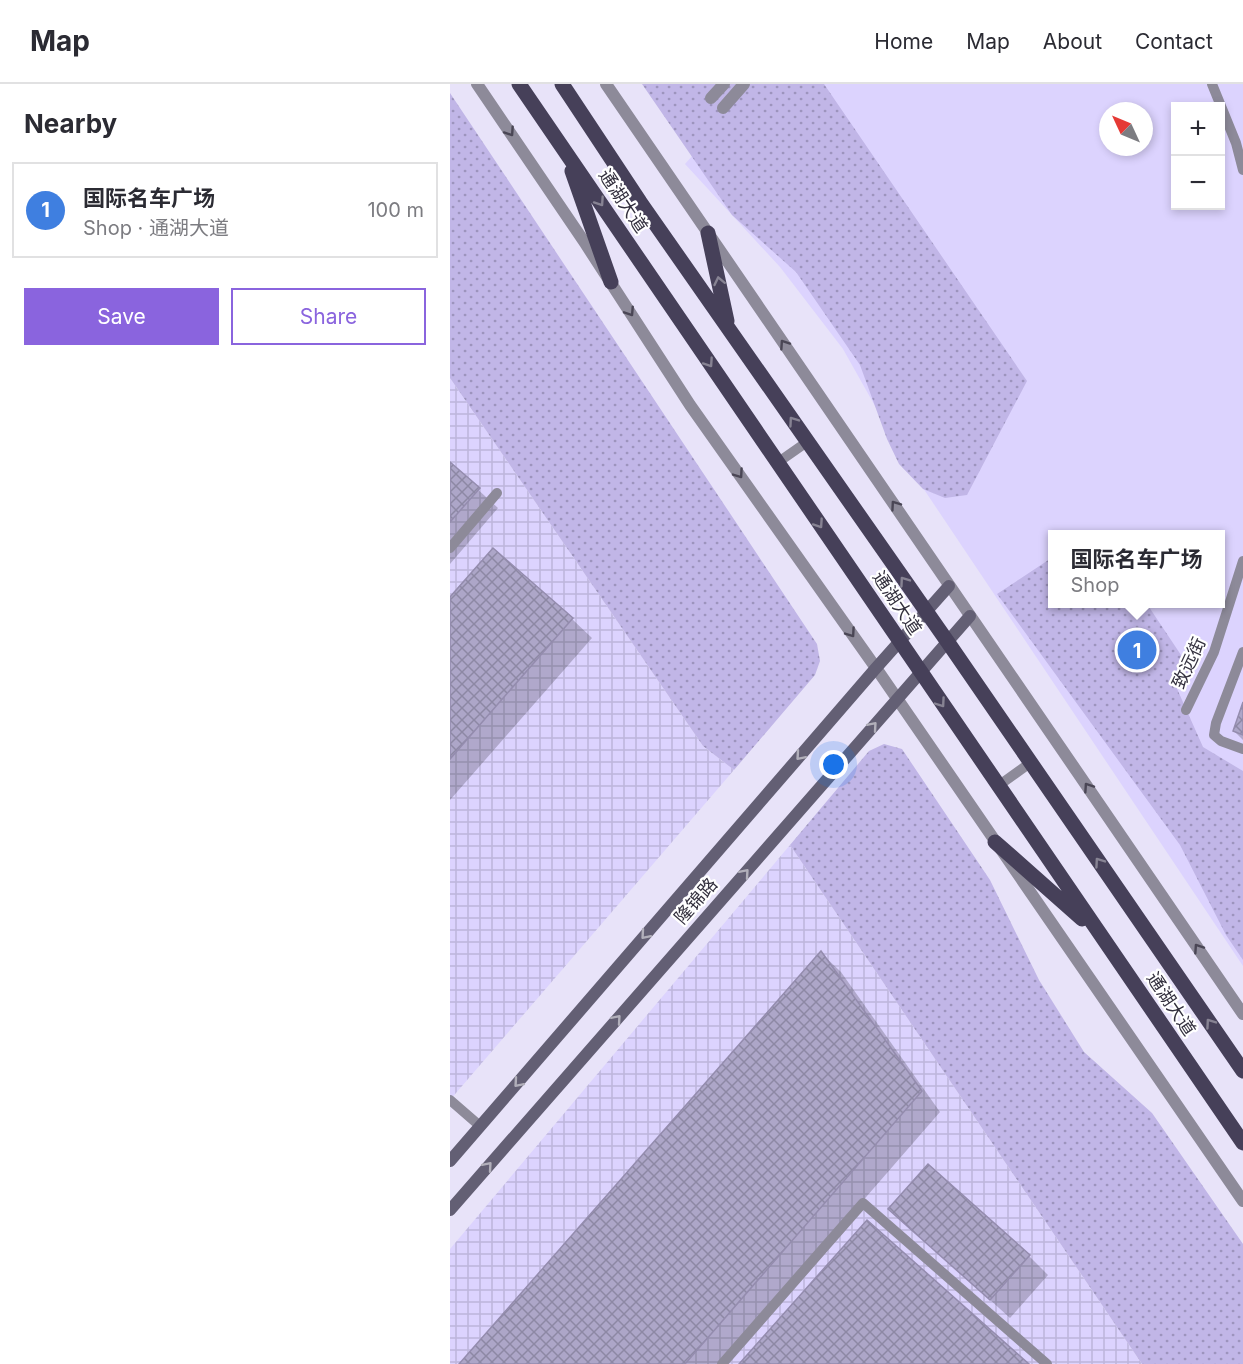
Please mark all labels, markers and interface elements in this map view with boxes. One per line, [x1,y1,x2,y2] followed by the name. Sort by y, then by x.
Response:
[30,24,90,58] text: Map
[874,29,933,54] text: Home
[966,29,1010,54] text: Map
[1043,29,1102,54] text: About
[1135,29,1213,54] text: Contact
[1099,102,1153,156] north arrow
[1171,102,1225,210] map controls
[1171,102,1225,156] button: +
[24,108,117,139] text: Nearby
[503,126,514,137] one-way arrow
[1171,156,1225,210] button: −
[595,165,652,236] street label: 通湖大道
[83,185,215,211] text: 国际名车广场
[593,195,604,206] one-way arrow
[41,198,50,222] text: 1
[367,198,424,222] text: 100 m
[83,216,229,240] text: Shop · 通湖大道
[713,277,726,287] one-way arrow
[24,288,219,345] button: Save
[231,288,426,345] button: Share
[623,305,634,316] one-way arrow
[780,340,791,351] one-way arrow
[702,357,714,367] one-way arrow
[789,417,800,428] one-way arrow
[732,467,743,478] one-way arrow
[891,501,902,512] one-way arrow
[812,517,823,528] one-way arrow
[1048,530,1225,608] popup
[1070,546,1203,572] text: 国际名车广场
[869,567,926,638] street label: 通湖大道
[1070,573,1119,597] text: Shop
[900,577,911,588] one-way arrow
[844,627,855,638] one-way arrow
[1118,628,1156,672] pin: 1
[1168,634,1209,692] street label: 致远街
[934,696,945,707] one-way arrow
[866,722,877,732] one-way arrow
[796,749,807,760] one-way arrow
[819,750,848,779] your location
[1084,783,1095,794] one-way arrow
[1095,858,1106,869] one-way arrow
[738,869,749,879] one-way arrow
[670,873,721,928] street label: 隆锦路
[641,928,652,939] one-way arrow
[1194,944,1205,955] one-way arrow
[1143,968,1200,1039] street label: 通湖大道
[610,1015,621,1026] one-way arrow
[1206,1019,1217,1030] one-way arrow
[514,1076,525,1087] one-way arrow
[481,1162,492,1173] one-way arrow

